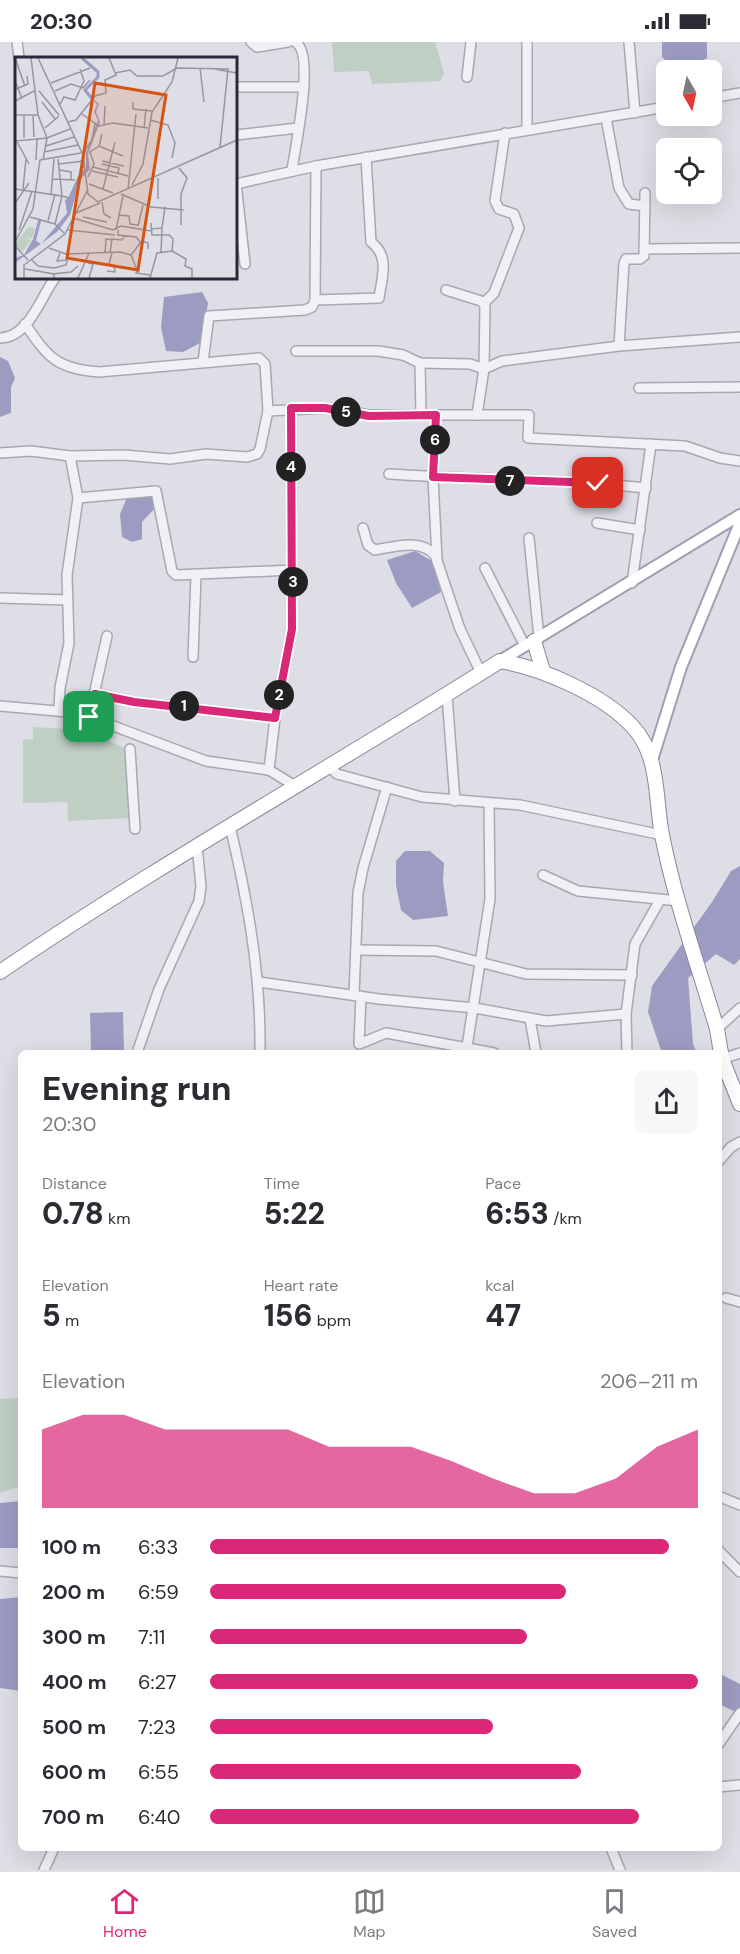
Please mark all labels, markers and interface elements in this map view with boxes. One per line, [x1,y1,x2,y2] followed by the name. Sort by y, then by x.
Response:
[30,7,92,36] text: 20:30
[15,57,237,279] inset map
[656,60,722,126] north arrow
[656,60,722,204] map controls
[656,138,722,204] button: locate
[331,397,361,427] pin: 5
[341,401,351,422] text: 5
[420,425,450,455] pin: 6
[430,429,440,450] text: 6
[276,452,306,482] pin: 4
[286,456,296,477] text: 4
[572,457,623,508] pin
[495,466,525,496] pin: 7
[581,466,614,499] icon: check
[506,470,514,491] text: 7
[278,567,308,597] pin: 3
[288,571,298,592] text: 3
[264,680,294,710] pin: 2
[274,684,284,705] text: 2
[63,691,114,742] pin
[169,691,199,721] pin: 1
[181,695,187,716] text: 1
[72,700,105,733] icon: arrive
[42,1067,231,1110] text: Evening run
[635,1070,698,1133] button: share
[42,1111,97,1137] text: 20:30
[42,1173,107,1194] text: Distance
[264,1173,300,1194] text: Time
[485,1173,521,1194] text: Pace
[42,1194,104,1233] text: 0.78
[264,1194,325,1233] text: 5:22
[485,1194,549,1233] text: 6:53
[104,1208,130,1229] text: km
[549,1208,582,1229] text: /km
[42,1275,109,1296] text: Elevation
[264,1275,338,1296] text: Heart rate
[485,1275,514,1296] text: kcal
[42,1296,61,1335] text: 5
[264,1296,312,1335] text: 156
[485,1296,521,1335] text: 47
[61,1310,79,1331] text: m
[312,1310,351,1331] text: bpm
[42,1368,125,1394] text: Elevation
[600,1368,698,1394] text: 206–211 m
[42,1534,101,1560] text: 100 m
[138,1534,178,1560] text: 6:33
[42,1579,105,1605] text: 200 m
[138,1579,179,1605] text: 6:59
[42,1624,106,1650] text: 300 m
[138,1624,165,1650] text: 7:11
[42,1669,107,1695] text: 400 m
[138,1669,176,1695] text: 6:27
[42,1714,106,1740] text: 500 m
[138,1714,176,1740] text: 7:23
[42,1759,106,1785] text: 600 m
[138,1759,179,1785] text: 6:55
[42,1804,104,1830] text: 700 m
[138,1804,180,1830] text: 6:40
[103,1885,147,1942] tab: Home
[353,1885,386,1942] tab: Map
[592,1885,637,1942] tab: Saved

